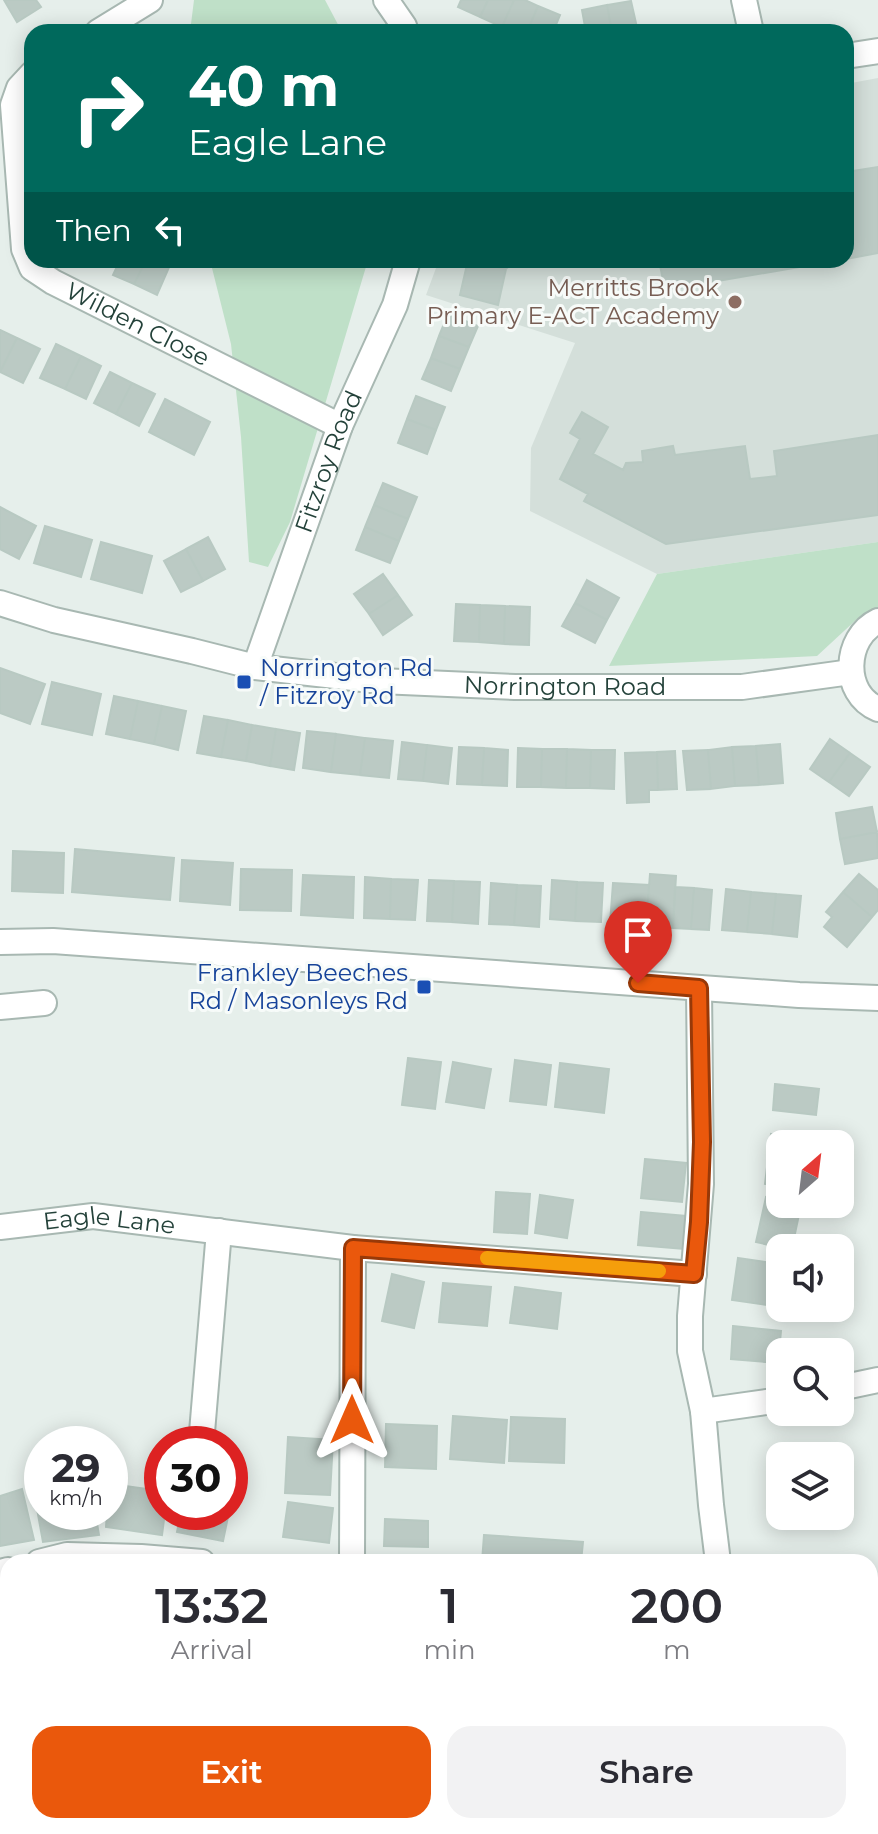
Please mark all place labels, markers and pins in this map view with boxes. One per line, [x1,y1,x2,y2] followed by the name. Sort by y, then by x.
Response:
[426,273,720,330] place label: Merritts Brook Primary E-ACT Academy
[726,293,744,311] marker: Merritts Brook Primary E-ACT Academy
[259,653,433,710] place label: Norrington Rd / Fitzroy Rd
[235,673,253,691] marker: Norrington Rd / Fitzroy Rd
[604,901,672,983] pin
[188,958,408,1015] place label: Frankley Beeches Rd / Masonleys Rd
[415,978,433,996] marker: Frankley Beeches Rd / Masonleys Rd

